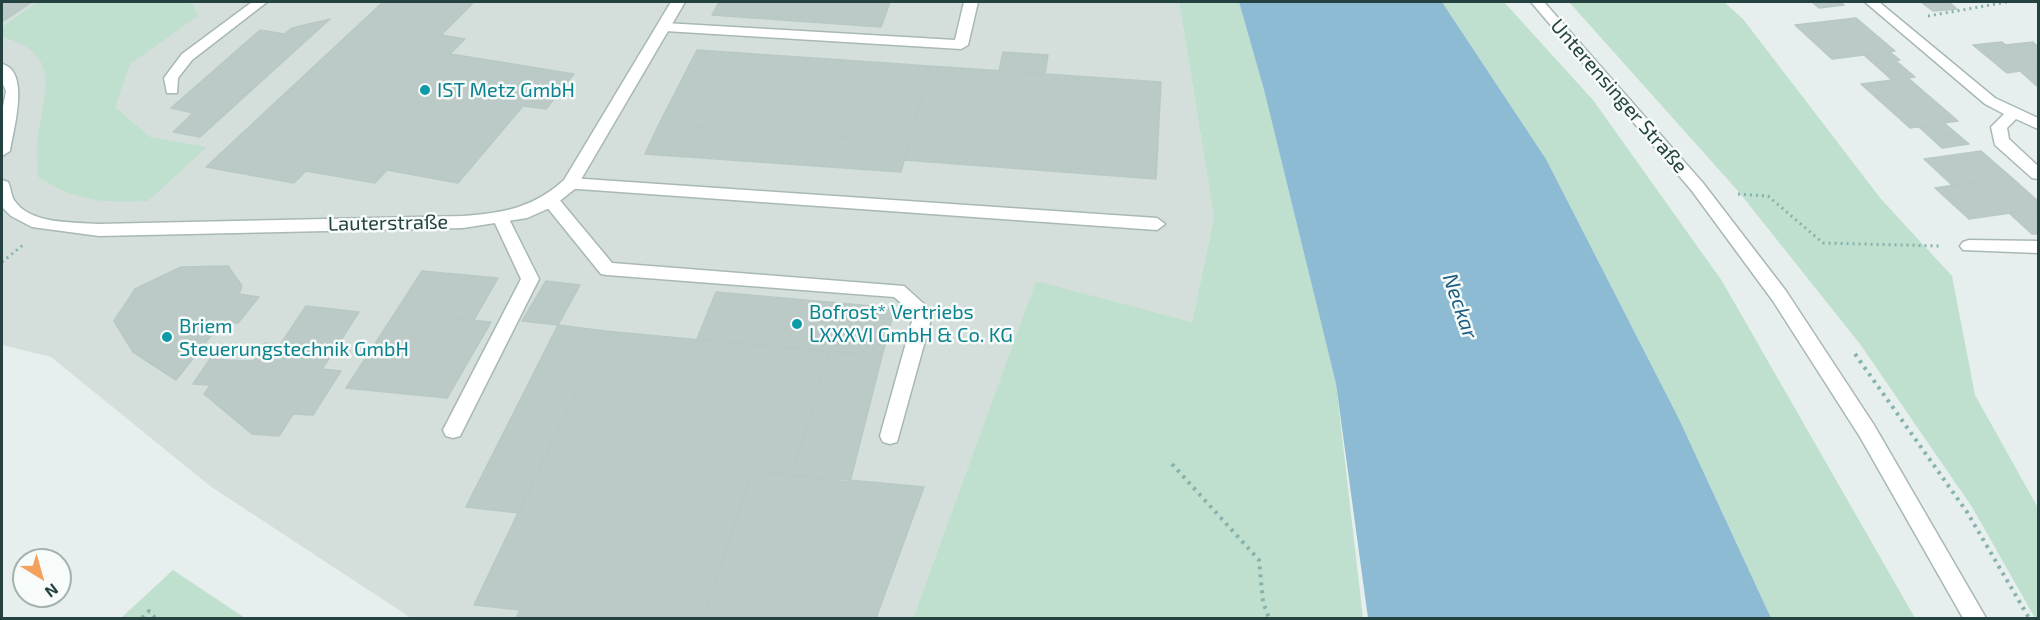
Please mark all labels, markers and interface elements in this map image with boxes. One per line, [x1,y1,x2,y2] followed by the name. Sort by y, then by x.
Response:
[1546,14,1692,178] street label: Unterensinger Straße
[437,78,575,102] place label: IST Metz GmbH
[418,83,432,97] marker: IST Metz GmbH
[328,210,448,236] street label: Lauterstraße
[1437,270,1483,342] water label: Neckar
[809,300,1013,347] place label: Bofrost* Vertriebs LXXXVI GmbH & Co. KG
[179,314,409,361] place label: Briem Steuerungstechnik GmbH
[790,317,804,331] marker: Bofrost* Vertriebs LXXXVI GmbH & Co. KG
[160,330,174,344] marker: Briem Steuerungstechnik GmbH
[12,548,72,608] north arrow
[42,580,62,602] text: N

